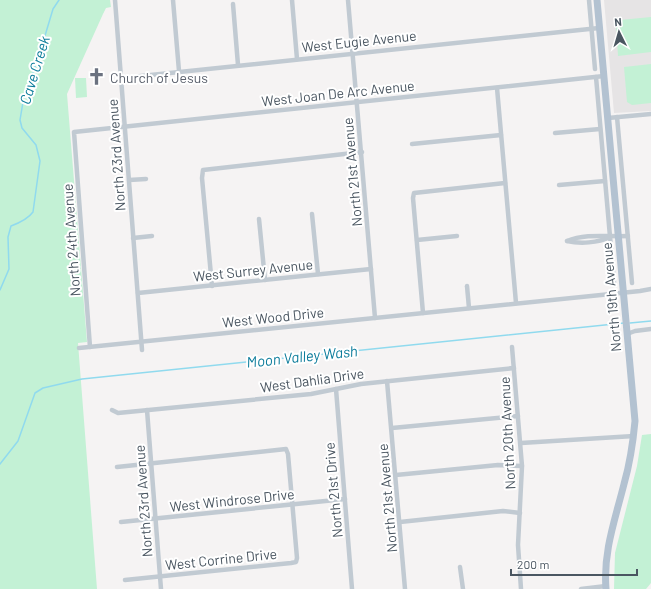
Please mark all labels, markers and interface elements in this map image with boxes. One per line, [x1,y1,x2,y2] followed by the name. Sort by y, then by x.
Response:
[599,12,639,52] north arrow
[614,15,622,28] text: N
[301,27,417,55] street label: West Eugie Avenue
[15,33,53,106] water label: Cave Creek
[87,67,107,87] church icon: Church of Jesus
[110,69,208,86] place label: Church of Jesus
[261,77,415,109] street label: West Joan De Arc Avenue
[104,98,128,212] street label: North 23rd Avenue
[339,117,365,227] street label: North 21st Avenue
[59,183,83,297] street label: North 24th Avenue
[598,241,624,353] street label: North 19th Avenue
[192,255,314,285] street label: West Surrey Avenue
[221,303,325,331] street label: West Wood Drive
[246,341,359,371] water label: Moon Valley Wash
[259,364,365,396] street label: West Dahlia Drive
[496,376,518,490] street label: North 20th Avenue
[320,442,346,538] street label: North 21st Drive
[374,443,400,553] street label: North 21st Avenue
[131,444,155,558] street label: North 23rd Avenue
[169,485,295,515] street label: West Windrose Drive
[164,545,278,573] street label: West Corrine Drive
[511,551,637,577] scale bar
[517,557,549,571] text: 200 m

